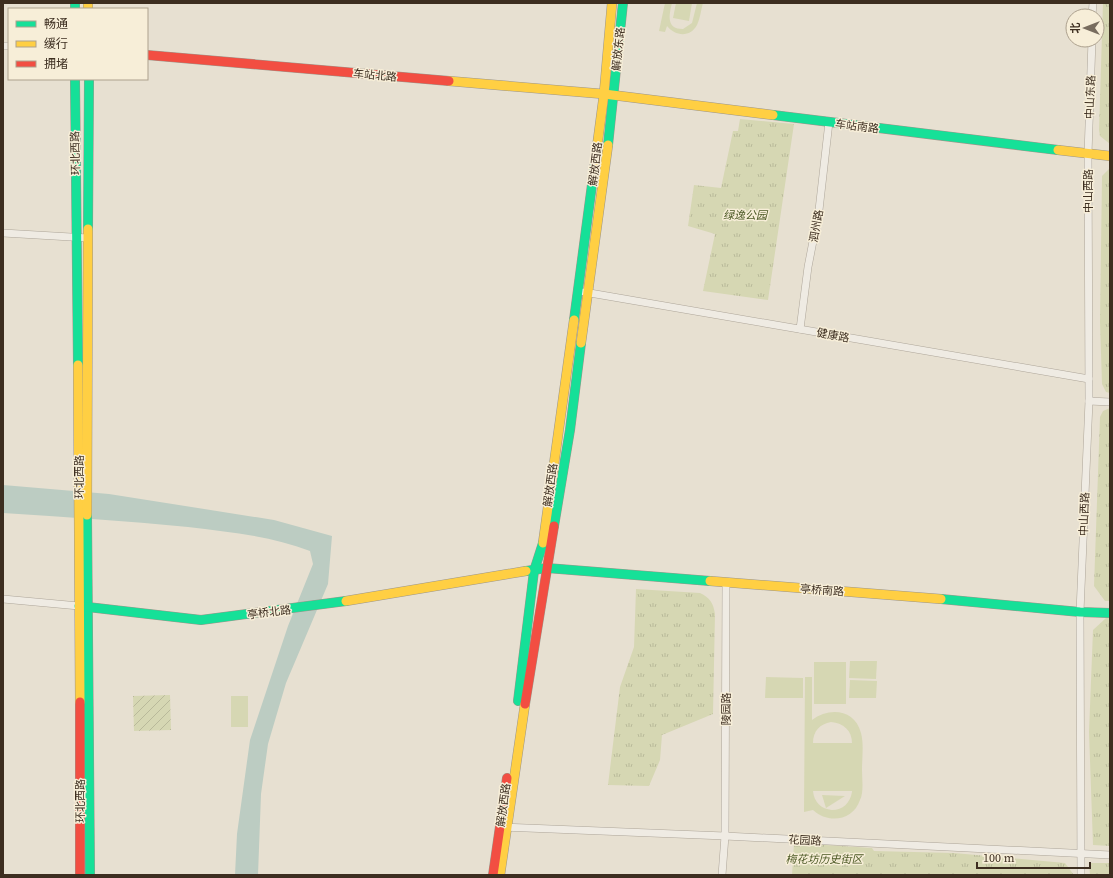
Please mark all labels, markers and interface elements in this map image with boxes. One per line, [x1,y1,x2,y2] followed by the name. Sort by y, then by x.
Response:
[8,8,148,80] legend
[1065,8,1105,48] north arrow
[44,16,68,32] text: 畅通
[1068,23,1083,34] text: 北
[609,26,628,72] street label: 解放东路
[44,36,68,52] text: 缓行
[44,56,68,72] text: 拥堵
[352,66,398,85] street label: 车站北路
[1082,75,1099,119] street label: 中山东路
[834,116,880,137] street label: 车站南路
[68,131,83,175] street label: 环北西路
[585,141,606,187] street label: 解放西路
[1081,169,1096,213] street label: 中山西路
[723,208,769,223] park label: 绿逸公园
[806,209,827,244] street label: 泗州路
[815,325,850,346] street label: 健康路
[72,455,87,499] street label: 环北西路
[540,462,561,508] street label: 解放西路
[1076,492,1093,536] street label: 中山西路
[799,581,844,600] street label: 亭桥南路
[246,602,292,623] street label: 亭桥北路
[719,693,734,726] street label: 陵园路
[73,779,88,823] street label: 环北西路
[493,782,514,828] street label: 解放西路
[788,832,822,849] street label: 花园路
[977,844,1090,870] scale bar
[983,850,1015,866] text: 100 m
[786,852,864,867] park label: 梅花坊历史街区

